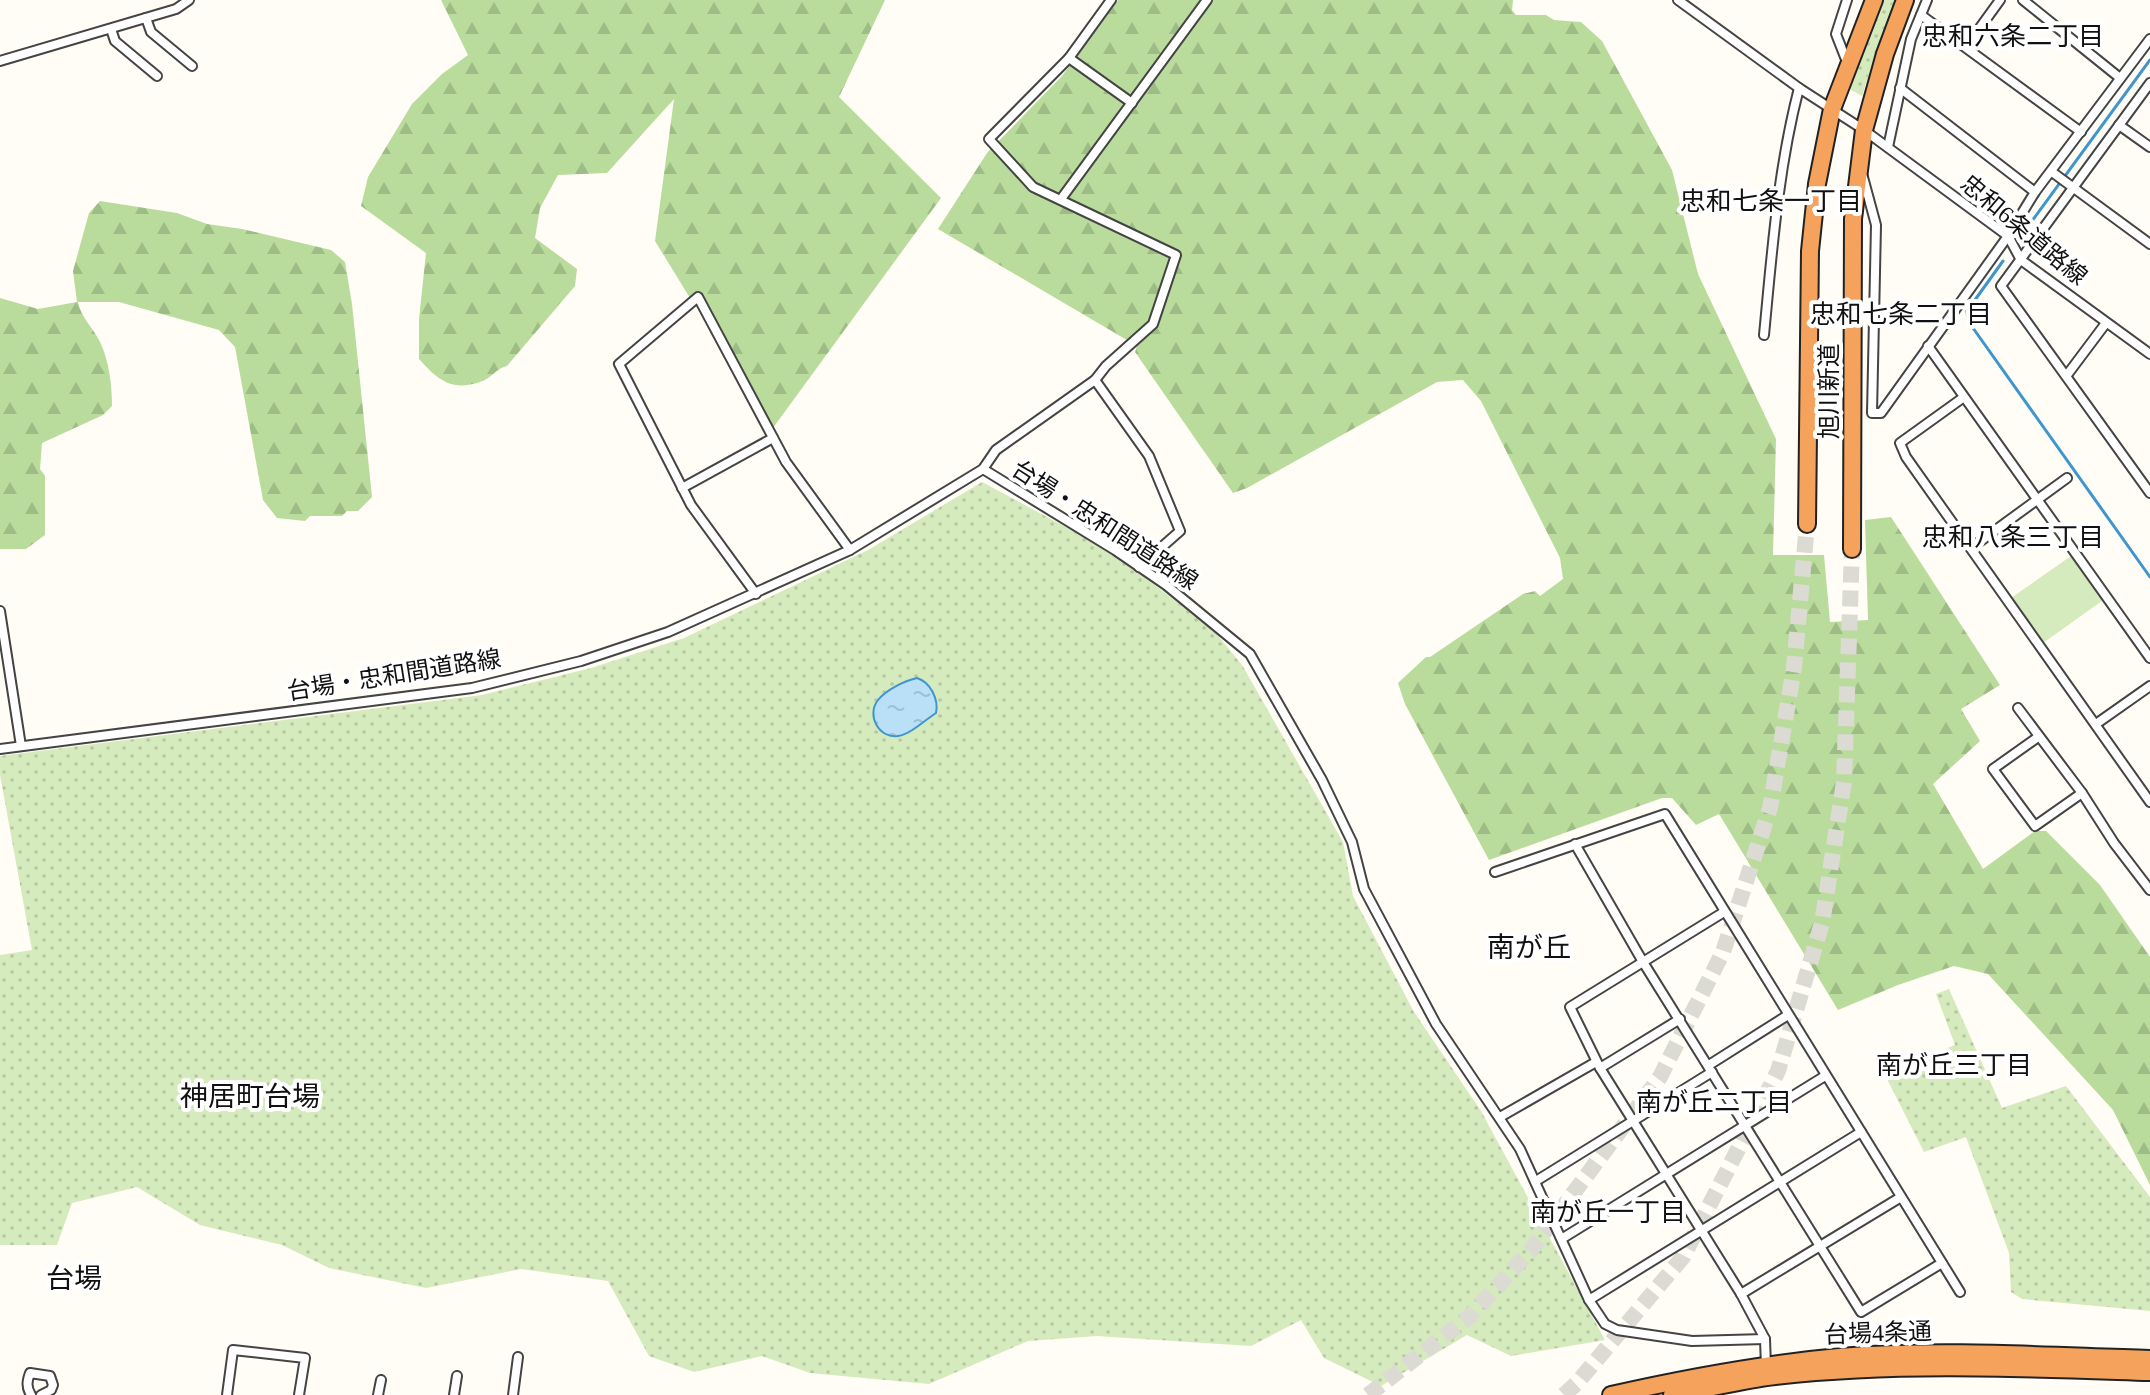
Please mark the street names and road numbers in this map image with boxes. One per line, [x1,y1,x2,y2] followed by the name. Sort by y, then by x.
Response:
[1956,170,2092,290] street label: 忠和6条道路線
[1816,343,1842,439] street label: 旭川新道
[1007,455,1203,595] street label: 台場・忠和間道路線
[285,645,503,705] street label: 台場・忠和間道路線
[1824,1318,1932,1348] street label: 台場4条通

